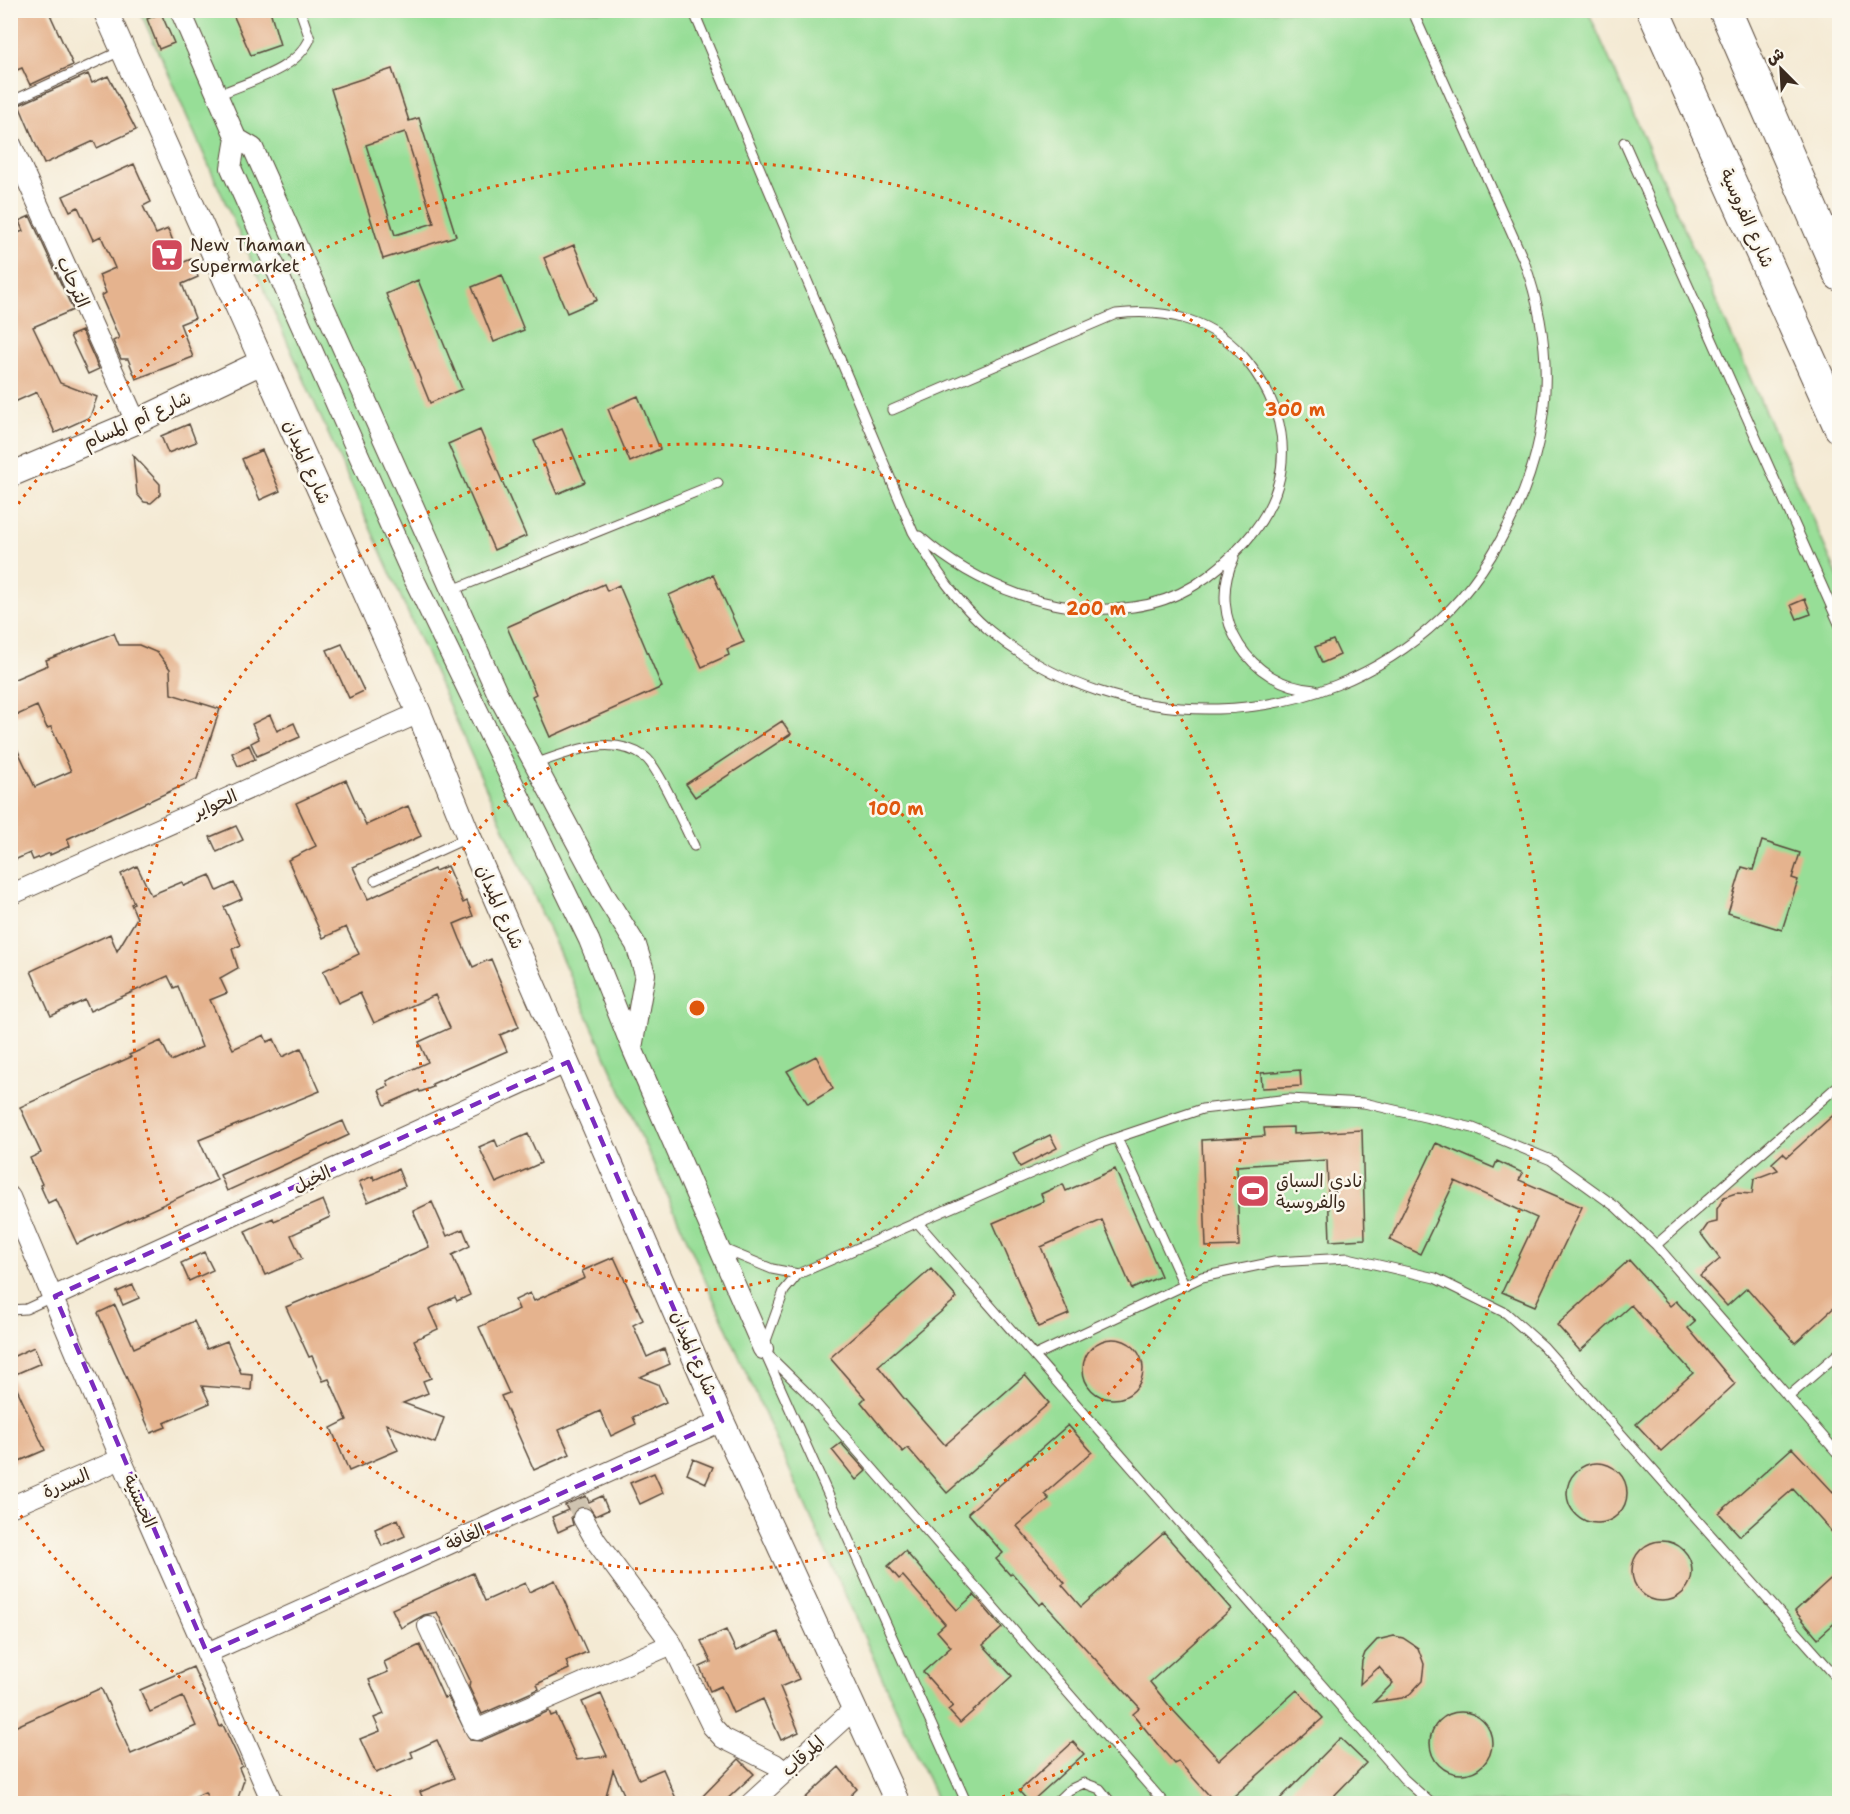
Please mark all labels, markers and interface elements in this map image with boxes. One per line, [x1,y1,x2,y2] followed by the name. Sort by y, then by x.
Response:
[1751,39,1811,99] north arrow
[1763,43,1787,69] text: ش
[1714,165,1780,271] street label: شارع الفروسية
[190,233,305,278] place label: New Thaman Supermarket
[149,237,185,273] supermarket icon: New Thaman Supermarket
[51,252,95,312] street label: الترحاب
[79,385,196,456] street label: شارع أم المسام
[1265,398,1326,422] text: 300 m
[278,416,336,508] street label: شارع الميدان
[1066,597,1127,621] text: 200 m
[187,784,241,825] street label: الحواير
[868,797,924,821] text: 100 m
[471,861,529,953] street label: شارع الميدان
[687,998,707,1018] centre of rings
[289,1160,335,1198] street label: الخيل
[1276,1169,1362,1214] place label: نادي السباق والفروسية
[1235,1173,1271,1209] sports icon: نادي السباق والفروسية
[665,1307,723,1399] street label: شارع الميدان
[39,1462,93,1504] street label: السدرة
[118,1470,162,1532] street label: الحسنية
[441,1518,489,1556] street label: الغافة
[776,1730,830,1782] street label: المرقاب

